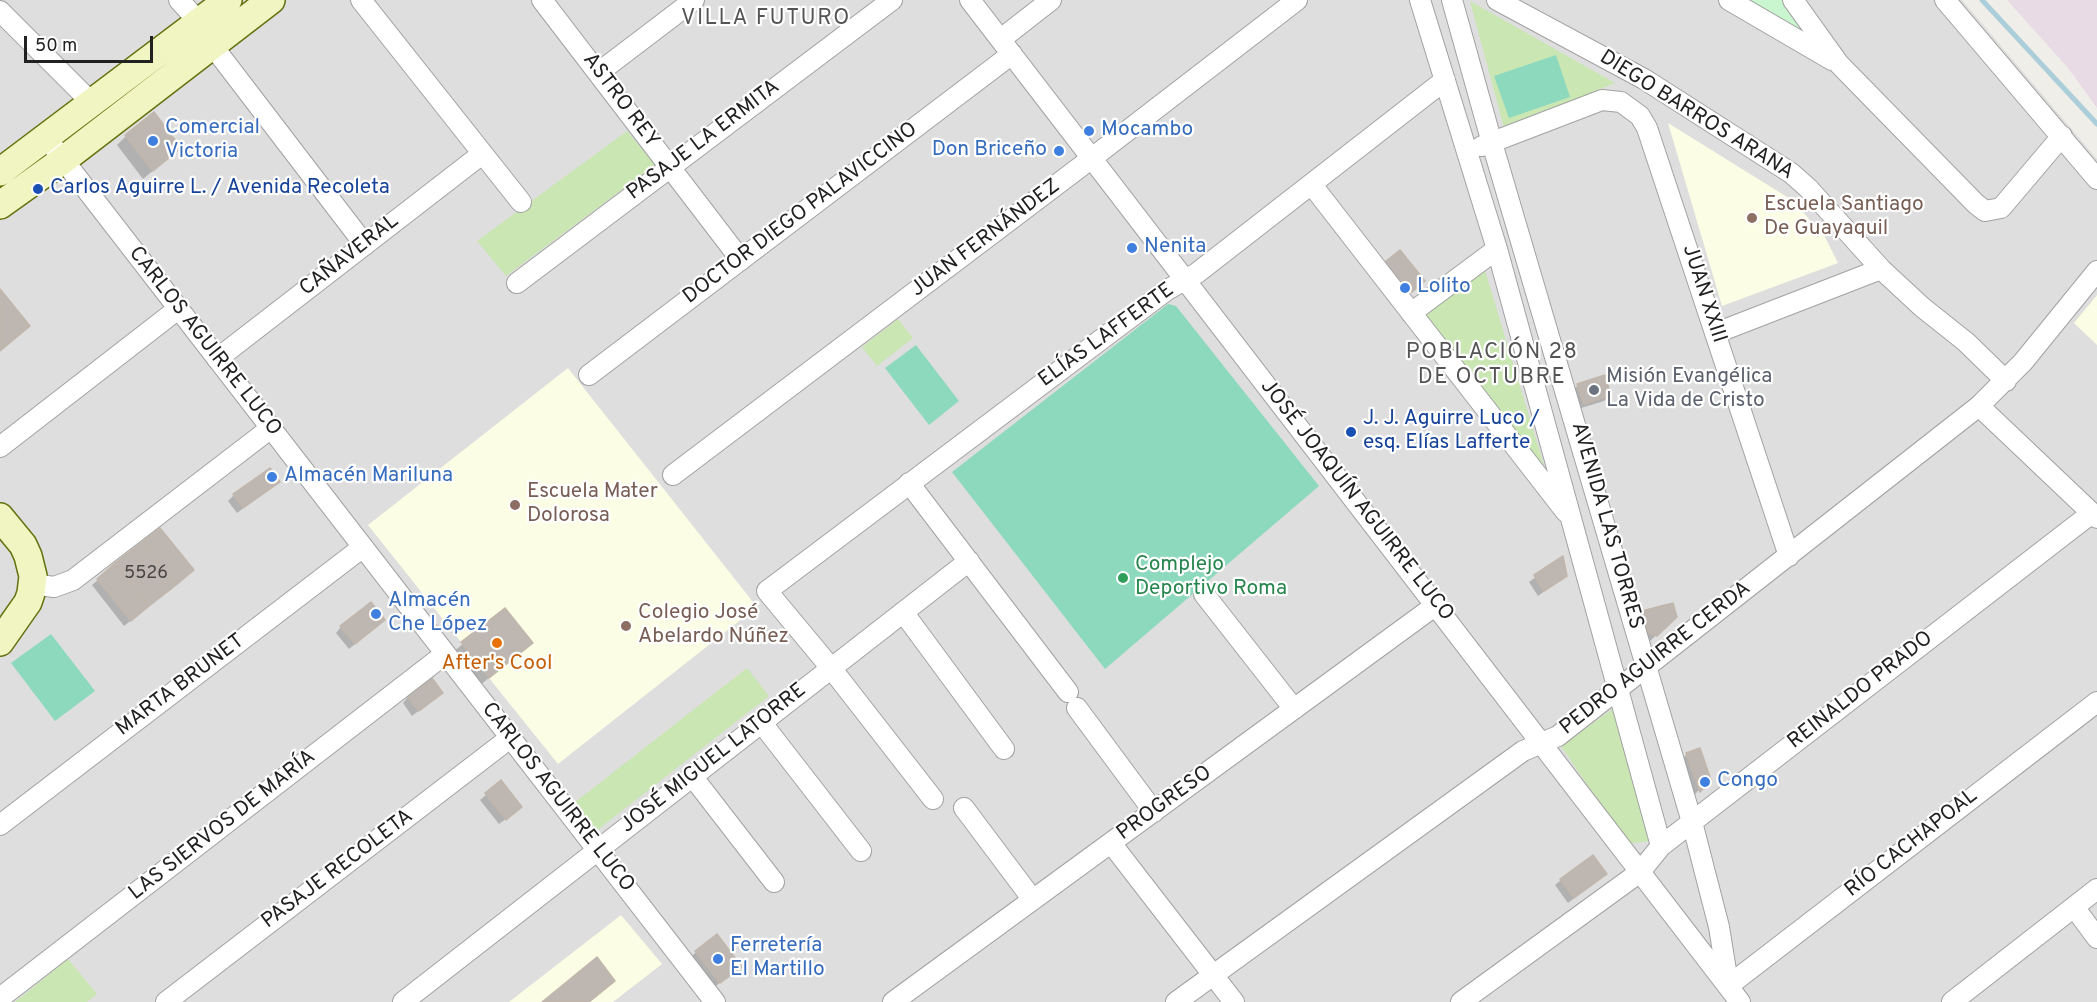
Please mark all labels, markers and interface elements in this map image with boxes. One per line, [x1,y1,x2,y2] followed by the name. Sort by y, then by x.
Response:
[681,7,851,33] district label: VILLA FUTURO
[27,24,156,62] scale bar
[35,35,77,58] text: 50 m
[1594,46,1798,186] street label: DIEGO BARROS ARANA
[576,49,664,153] street label: ASTRO REY
[623,75,785,207] street label: PASAJE LA ERMITA
[165,116,260,166] place label: Comercial Victoria
[679,118,923,310] street label: DOCTOR DIEGO PALAVICCINO
[1101,118,1193,144] place label: Mocambo
[1082,124,1096,138] marker: Mocambo
[146,134,160,148] marker: Comercial Victoria
[932,138,1047,164] place label: Don Briceño
[1052,144,1066,158] marker: Don Briceño
[906,175,1066,303] street label: JUAN FERNÁNDEZ
[50,176,390,202] place label: Carlos Aguirre L. / Avenida Recoleta
[31,182,45,196] marker: Carlos Aguirre L. / Avenida Recoleta
[1764,193,1924,243] place label: Escuela Santiago De Guayaquil
[296,210,404,302] street label: CAÑAVERAL
[1745,211,1759,225] marker: Escuela Santiago De Guayaquil
[1144,235,1206,261] place label: Nenita
[1125,241,1139,255] marker: Nenita
[122,242,286,442] street label: CARLOS AGUIRRE LUCO
[1675,242,1731,346] street label: JUAN XXIII
[1417,275,1471,301] place label: Lolito
[1034,278,1180,394] street label: ELÍAS LAFFERTE
[1398,281,1412,295] marker: Lolito
[1406,341,1578,392] district label: POBLACIÓN 28 DE OCTUBRE
[1606,365,1772,415] place label: Misión Evangélica La Vida de Cristo
[1254,375,1458,627] street label: JOSÉ JOAQUÍN AGUIRRE LUCO
[1587,383,1601,397] marker: Misión Evangélica La Vida de Cristo
[1363,407,1540,457] place label: J. J. Aguirre Luco / esq. Elías Lafferte
[1564,420,1648,632] street label: AVENIDA LAS TORRES
[1344,425,1358,439] marker: J. J. Aguirre Luco / esq. Elías Lafferte
[284,464,453,490] place label: Almacén Mariluna
[265,470,279,484] marker: Almacén Mariluna
[527,480,658,530] place label: Escuela Mater Dolorosa
[508,498,522,512] marker: Escuela Mater Dolorosa
[1135,553,1287,603] place label: Complejo Deportivo Roma
[124,563,168,585] house number: 5526
[1116,571,1130,585] marker: Complejo Deportivo Roma
[1556,577,1756,741] street label: PEDRO AGUIRRE CERDA
[388,589,487,639] place label: Almacén Che López
[638,601,789,651] place label: Colegio José Abelardo Núñez
[369,607,383,621] marker: Almacén Che López
[619,619,633,633] marker: Colegio José Abelardo Núñez
[1783,627,1939,755] street label: REINALDO PRADO
[112,629,250,743] street label: MARTA BRUNET
[490,636,504,650] marker: After's Cool
[442,652,552,678] place label: After's Cool
[616,679,812,839] street label: JOSÉ MIGUEL LATORRE
[475,698,639,898] street label: CARLOS AGUIRRE LUCO
[125,745,321,907] street label: LAS SIERVOS DE MARÍA
[1113,761,1217,847] street label: PROGRESO
[1717,769,1778,795] place label: Congo
[1698,775,1712,789] marker: Congo
[1841,784,1983,904] street label: RÍO CACHAPOAL
[257,805,419,935] street label: PASAJE RECOLETA
[730,934,825,984] place label: Ferretería El Martillo
[711,952,725,966] marker: Ferretería El Martillo

